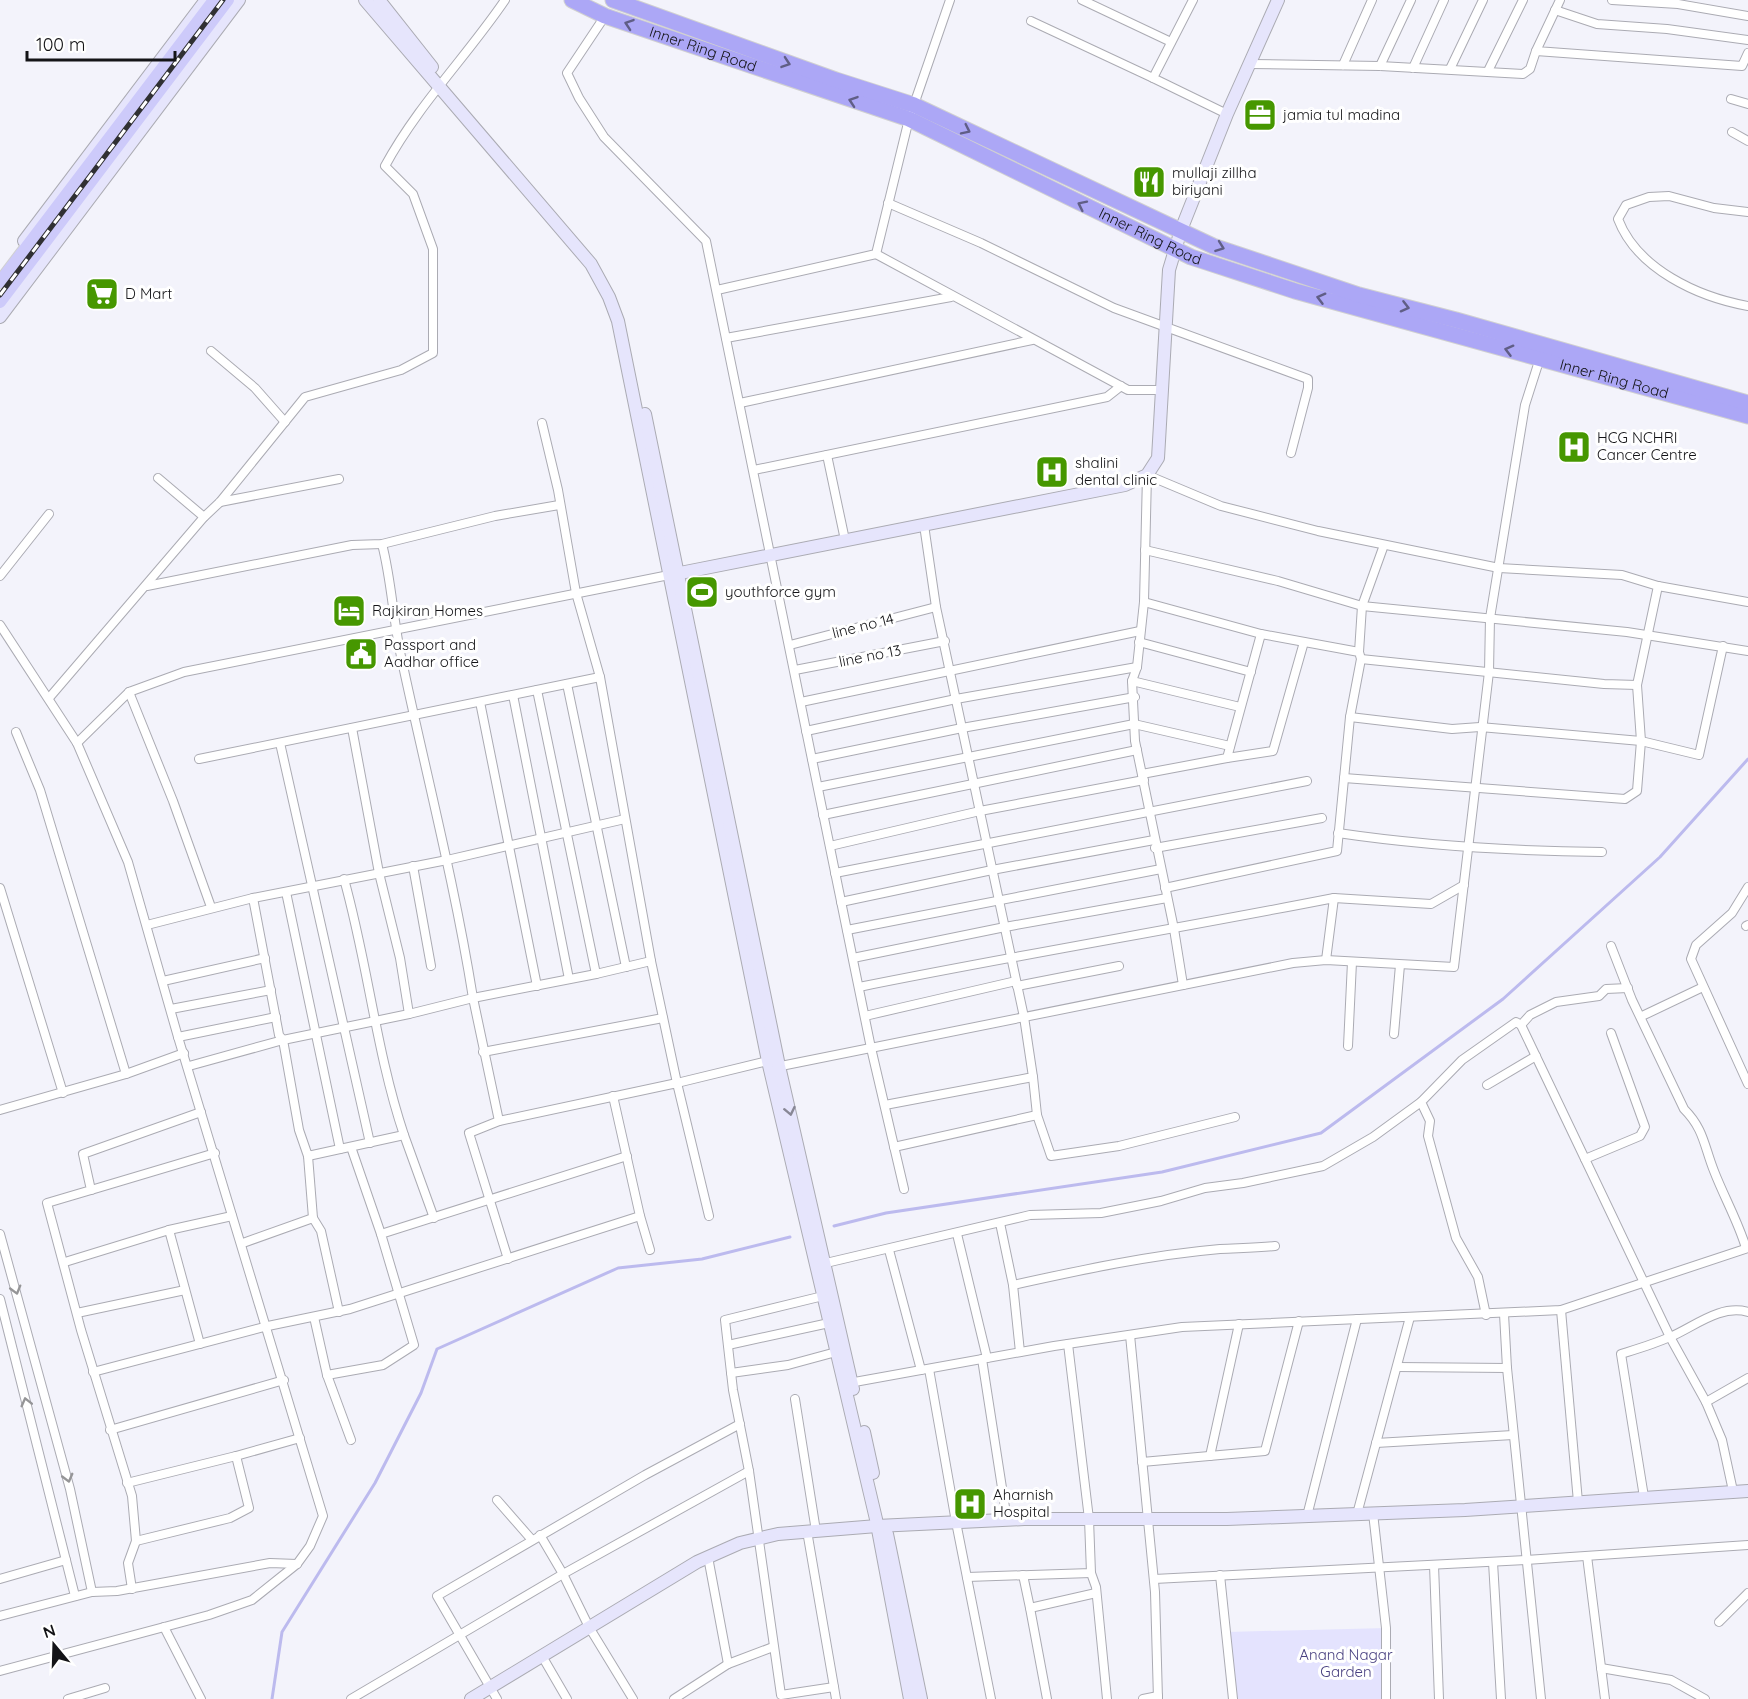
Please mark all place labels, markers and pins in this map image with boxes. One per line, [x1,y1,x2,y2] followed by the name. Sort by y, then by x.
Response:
[1242,97,1278,133] office icon: jamia tul madina
[1282,105,1400,124] place label: jamia tul madina
[1172,163,1256,199] place label: mullaji zillha biriyani
[1131,164,1167,200] restaurant icon: mullaji zillha biriyani
[84,276,120,312] supermarket icon: D Mart
[125,284,172,303] place label: D Mart
[1597,428,1697,464] place label: HCG NCHRI Cancer Centre
[1556,429,1592,465] hospital icon: HCG NCHRI Cancer Centre
[1075,453,1157,489] place label: shalini dental clinic
[1034,454,1070,490] hospital icon: shalini dental clinic
[684,574,720,610] sports icon: youthforce gym
[725,582,836,601] place label: youthforce gym
[331,593,367,629] hotel icon: Rajkiran Homes
[372,601,483,620] place label: Rajkiran Homes
[384,635,479,671] place label: Passport and Aadhar office
[343,636,379,672] public building icon: Passport and Aadhar office
[993,1485,1054,1521] place label: Aharnish Hospital
[952,1486,988,1522] hospital icon: Aharnish Hospital

